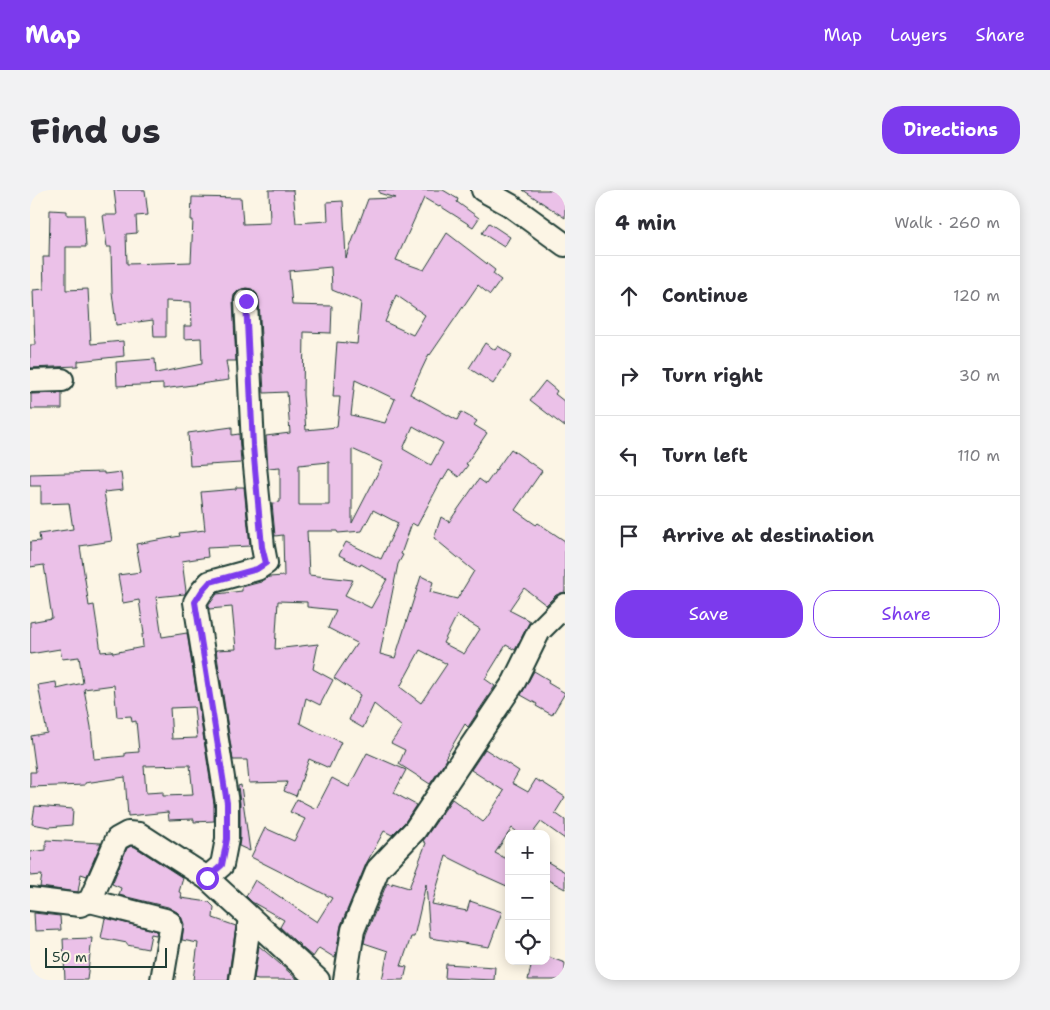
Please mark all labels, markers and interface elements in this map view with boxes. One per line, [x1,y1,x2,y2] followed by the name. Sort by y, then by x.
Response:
[25,19,81,51] text: Map
[824,23,862,47] text: Map
[890,23,947,47] text: Layers
[975,23,1025,47] text: Share
[882,106,1020,154] button: Directions
[30,107,161,154] text: Find us
[615,209,676,237] text: 4 min
[894,212,1000,233] text: Walk · 260 m
[615,282,643,310] icon: ahead
[662,283,748,308] text: Continue
[953,285,1000,306] text: 120 m
[235,290,258,313] route end
[615,362,643,390] icon: right
[662,363,763,388] text: Turn right
[959,365,1000,386] text: 30 m
[615,442,643,470] icon: left
[662,443,748,468] text: Turn left
[957,445,1000,466] text: 110 m
[615,522,643,550] icon: arrive
[662,523,874,548] text: Arrive at destination
[615,590,803,638] button: Save
[813,590,1000,638] button: Share
[505,830,550,965] map controls
[505,830,550,875] button: +
[196,867,219,890] route start
[505,875,550,920] button: −
[505,920,550,965] button: locate
[45,945,168,968] scale bar
[52,948,87,966] text: 50 m

